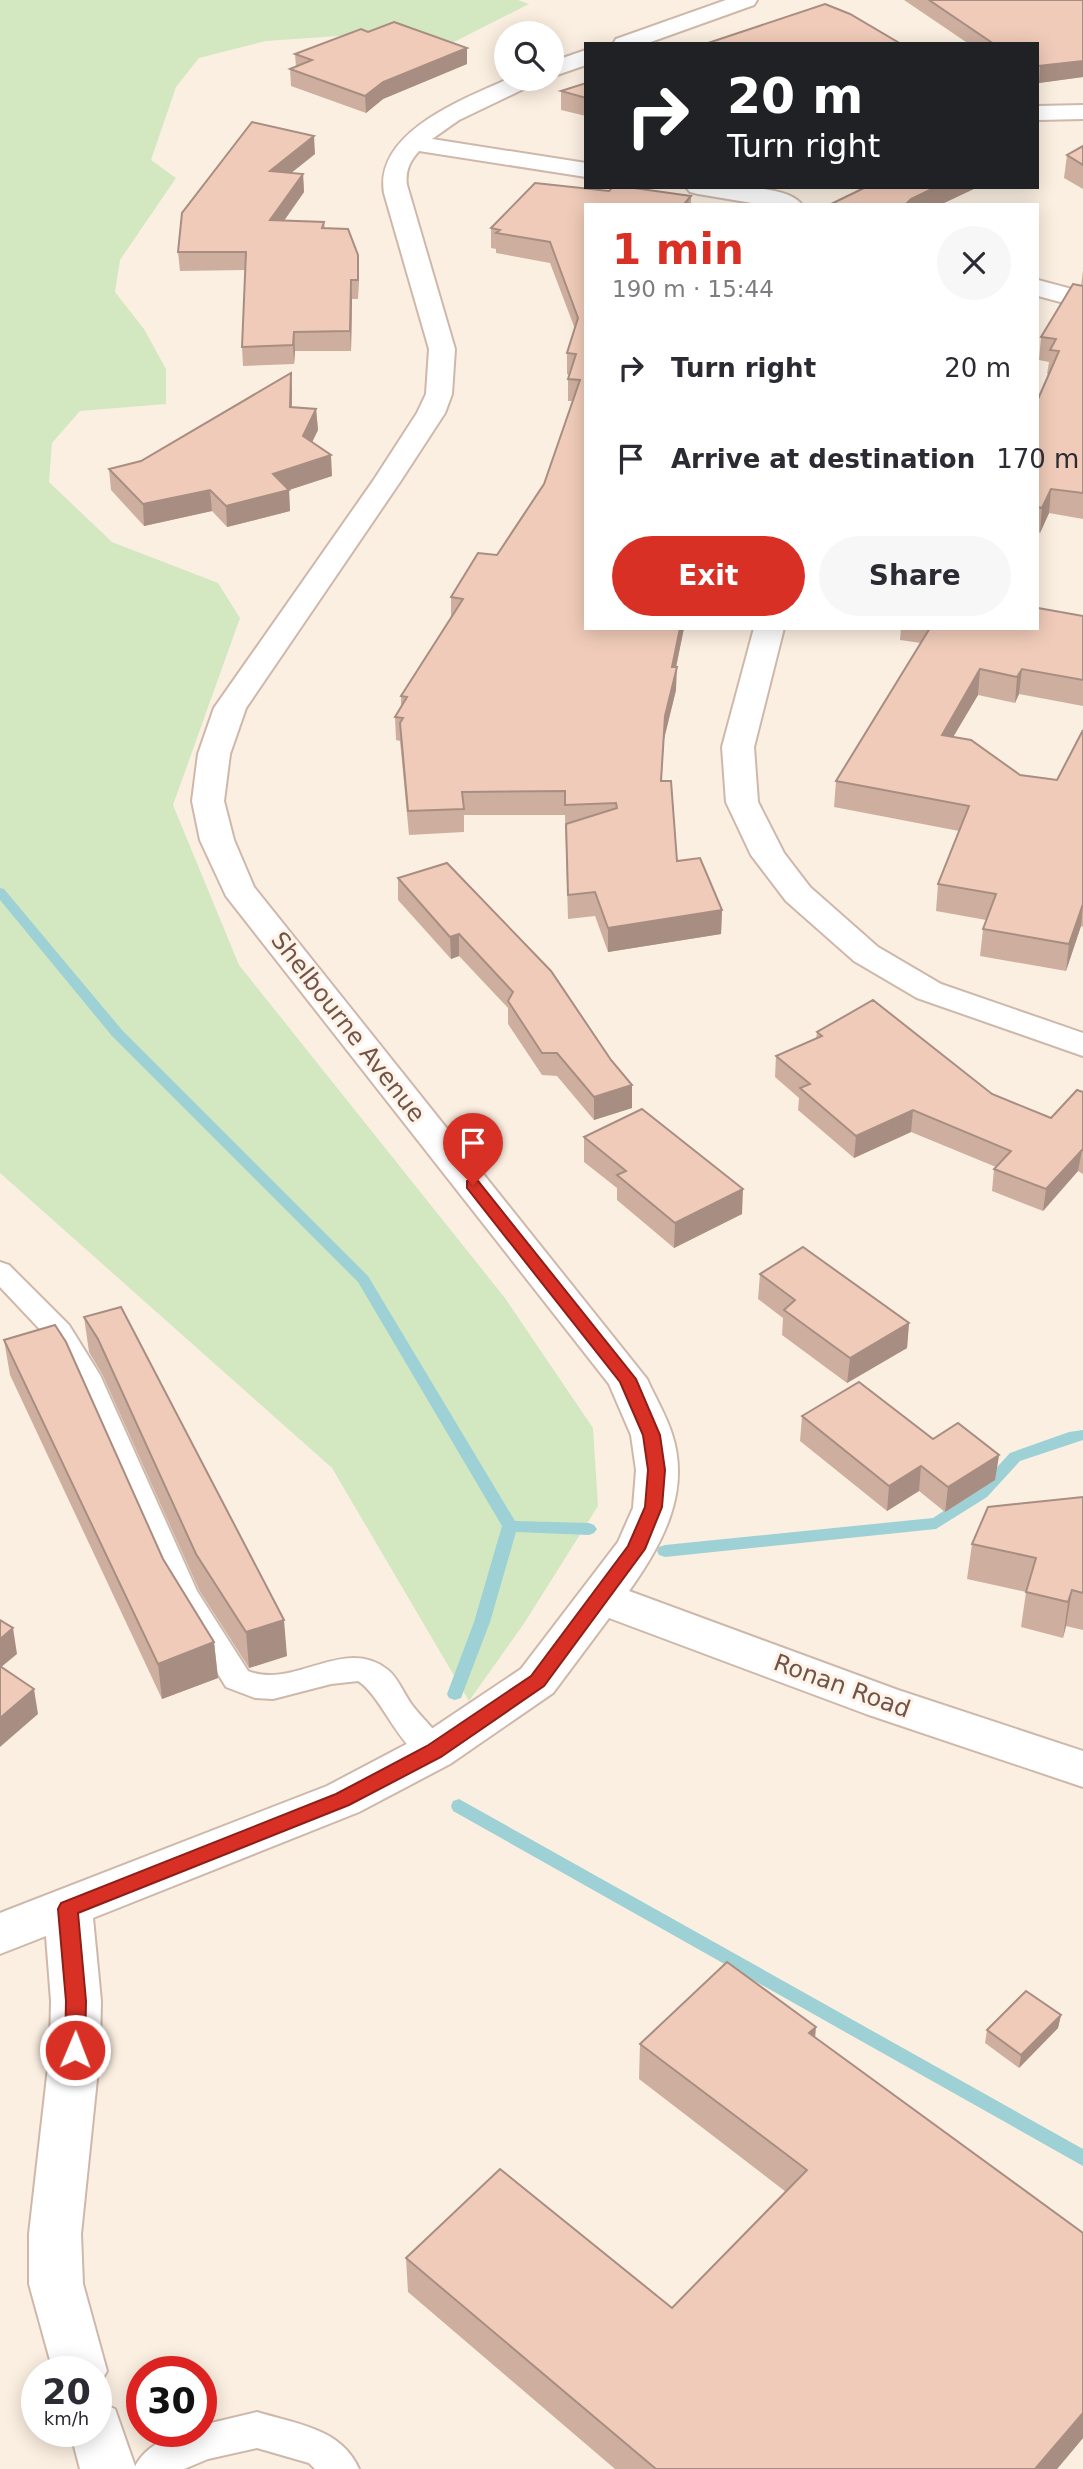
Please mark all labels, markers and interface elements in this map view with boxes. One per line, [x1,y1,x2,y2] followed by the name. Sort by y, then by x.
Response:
[494,21,564,91] map controls
[494,21,564,91] button: search
[727,68,863,125] text: 20 m
[612,70,703,161] icon: right
[727,127,880,165] text: Turn right
[612,225,744,274] text: 1 min
[937,226,1011,300] button: close
[612,276,774,302] text: 190 m · 15:44
[612,349,650,387] icon: right
[671,353,816,383] text: Turn right
[944,353,1011,383] text: 20 m
[612,440,650,478] icon: arrive
[671,444,975,474] text: Arrive at destination
[996,444,1079,474] text: 170 m
[612,536,805,616] button: Exit
[819,536,1011,616] button: Share
[265,926,431,1128] street label: Shelbourne Avenue
[443,1113,503,1185] pin
[454,1124,492,1162] icon: arrive
[770,1648,914,1724] street label: Ronan Road
[38,2013,112,2087] position arrow
[126,2356,217,2447] speed limit sign: 30
[42,2372,91,2412] text: 20
[44,2408,89,2429] text: km/h

